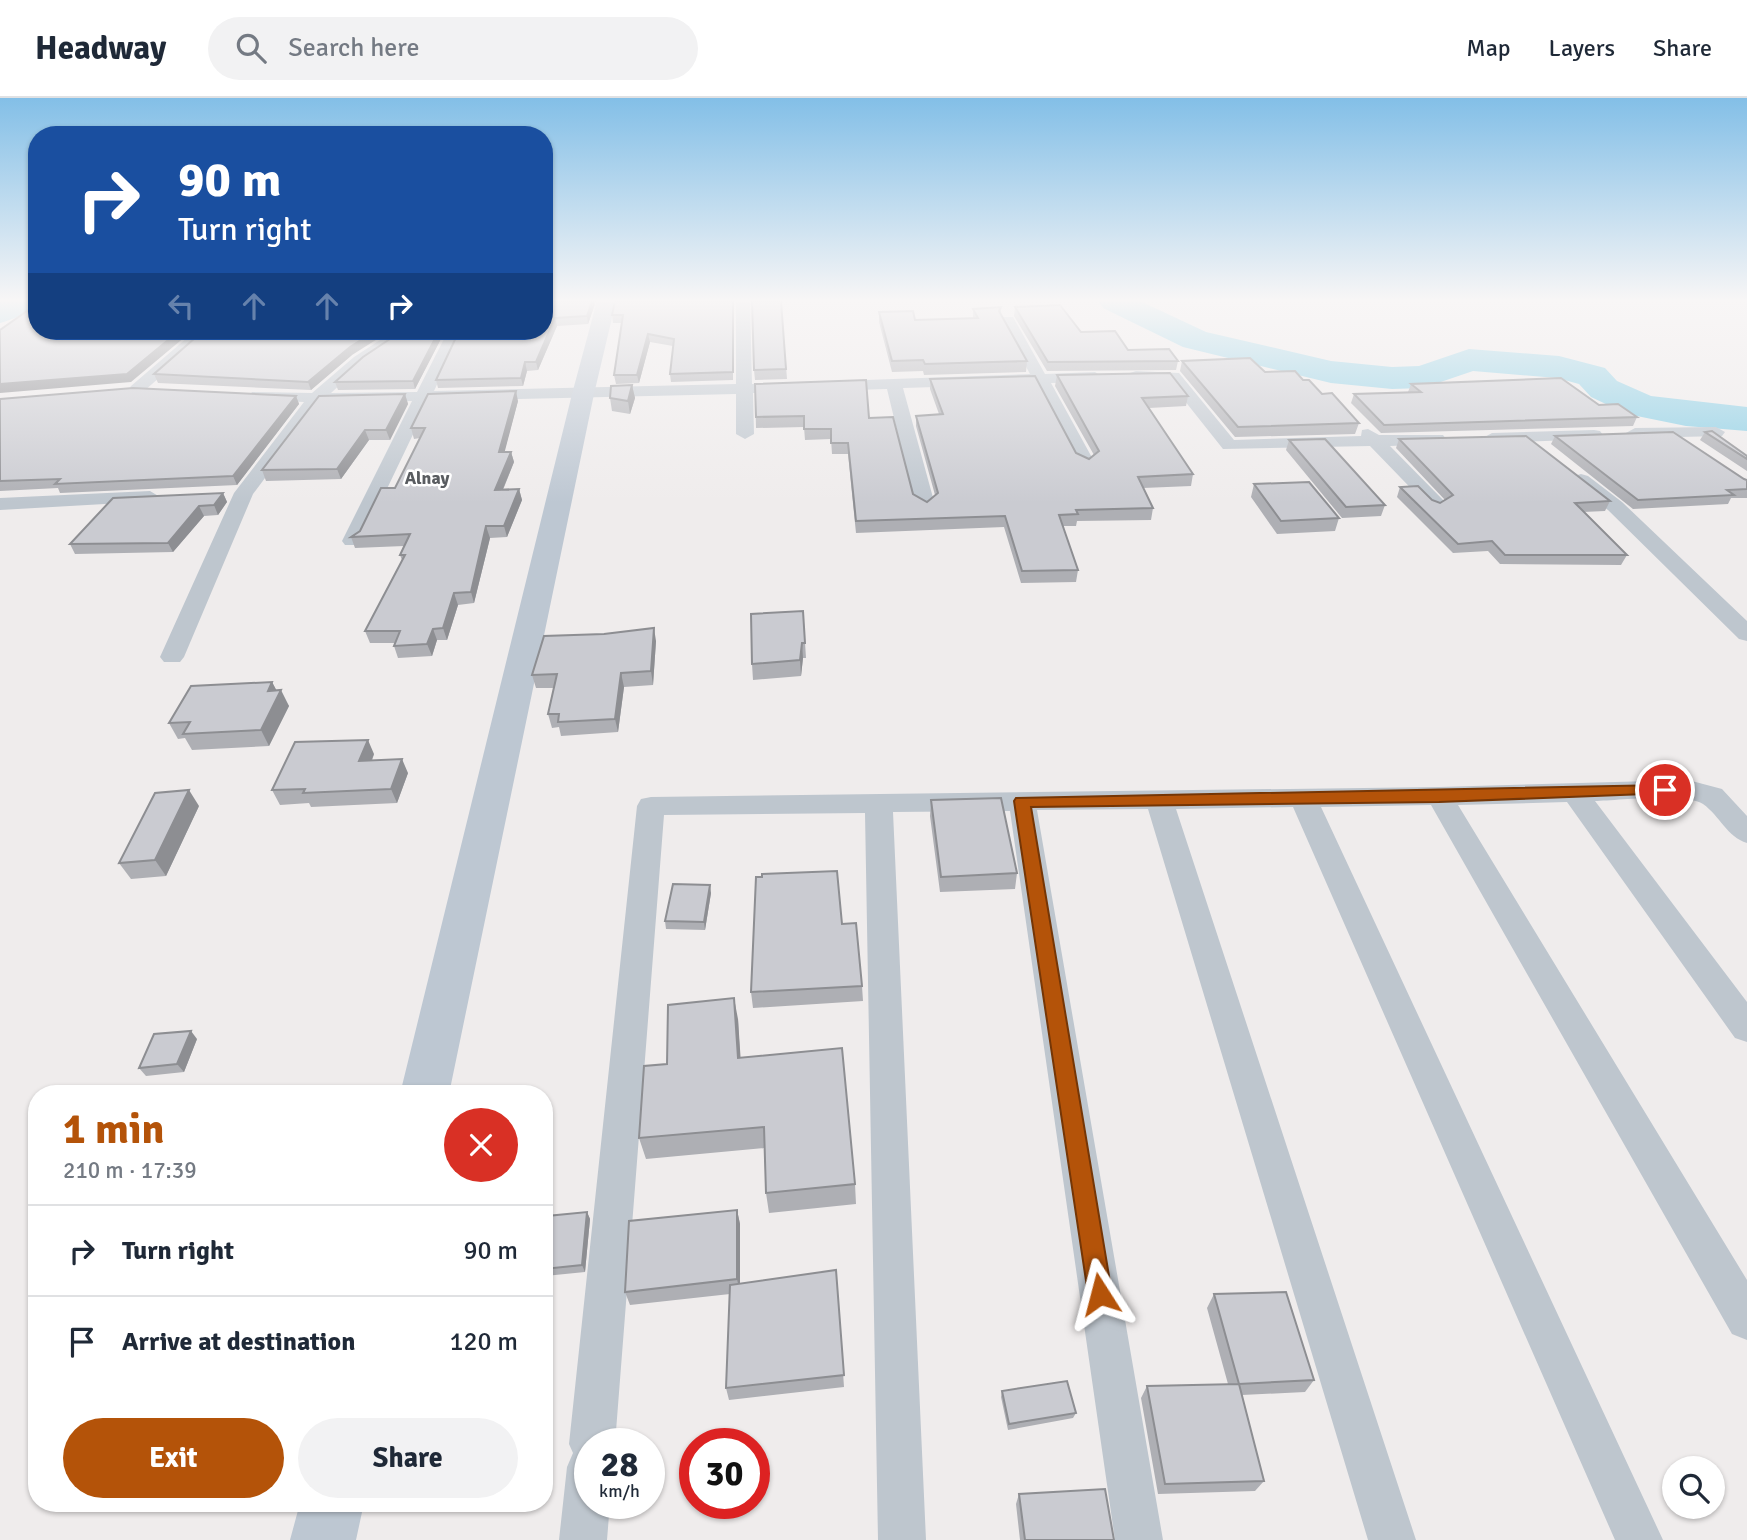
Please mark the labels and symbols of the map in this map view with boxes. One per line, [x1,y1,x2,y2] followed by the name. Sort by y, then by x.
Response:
[405,467,449,489] district label: Alnay
[1635,760,1695,820] pin
[1063,1257,1137,1331] position arrow
[679,1428,770,1519] speed limit sign: 30

